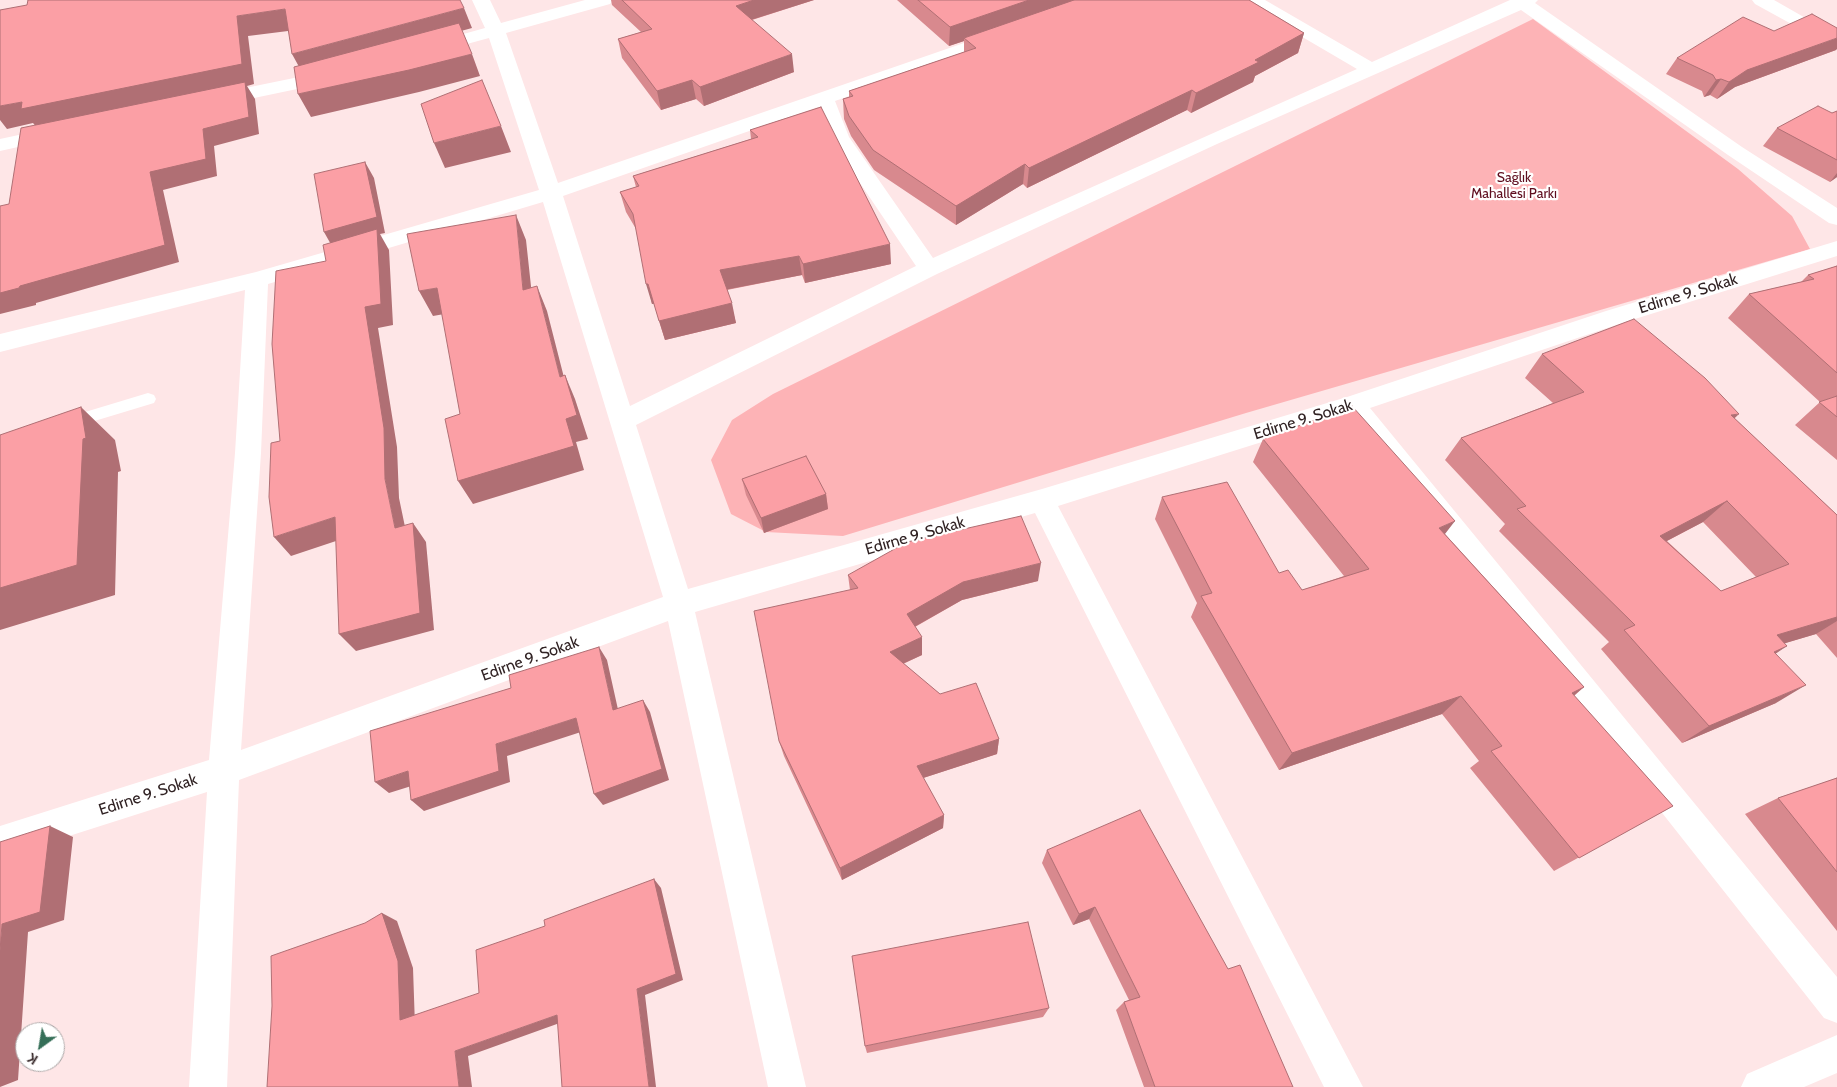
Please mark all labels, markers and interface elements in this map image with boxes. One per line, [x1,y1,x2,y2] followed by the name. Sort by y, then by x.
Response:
[1471,170,1557,202] park label: Sağlık Mahallesi Parkı
[1636,270,1740,318] street label: Edirne 9. Sokak
[1251,396,1355,444] street label: Edirne 9. Sokak
[863,513,967,559] street label: Edirne 9. Sokak
[479,632,581,686] street label: Edirne 9. Sokak
[96,770,200,820] street label: Edirne 9. Sokak
[15,1022,65,1072] north arrow
[24,1049,41,1069] text: K

